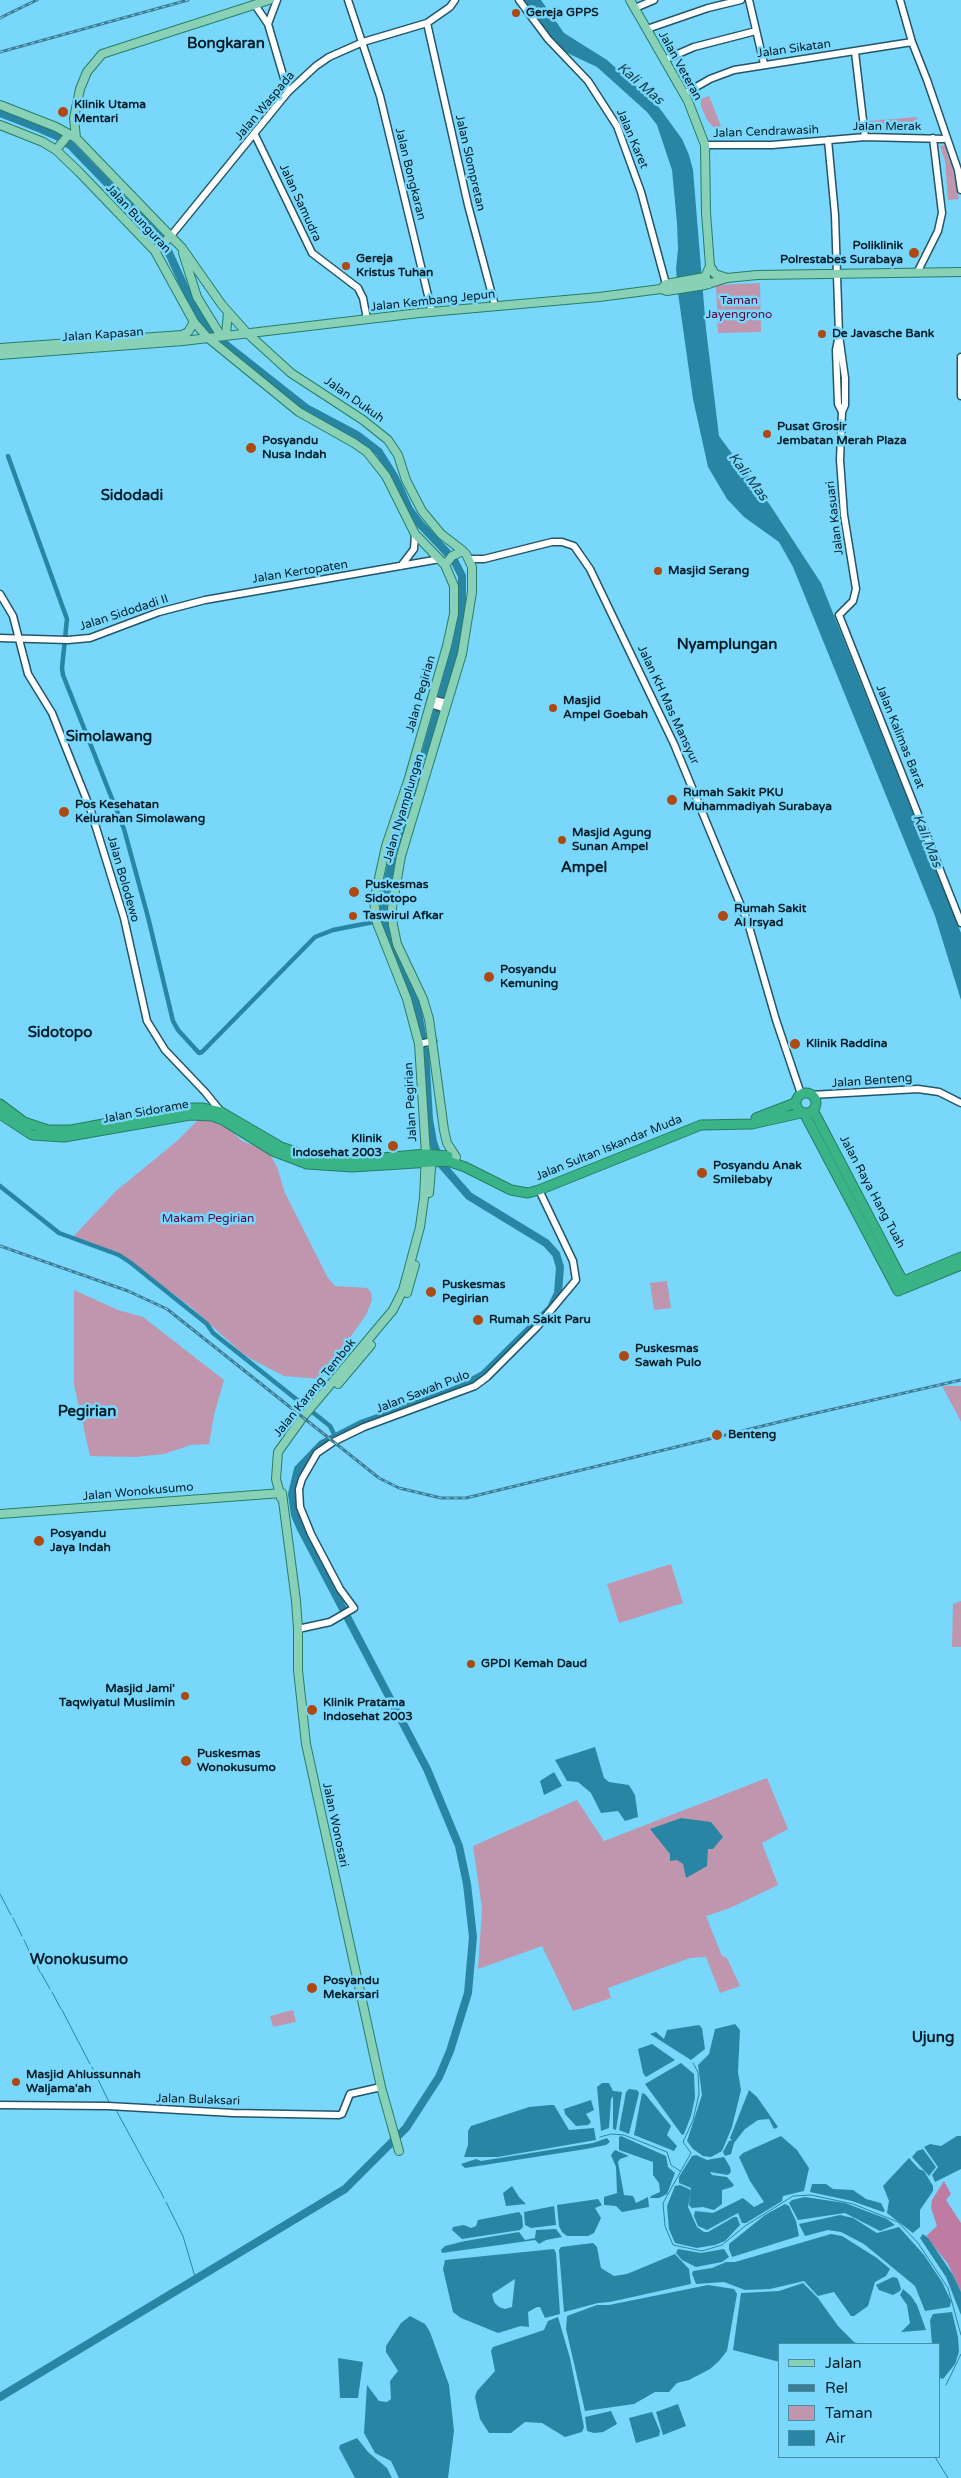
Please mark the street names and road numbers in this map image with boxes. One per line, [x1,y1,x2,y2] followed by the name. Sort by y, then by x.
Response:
[655,29,705,103] street label: Jalan Veteran
[756,37,832,61] street label: Jalan Sikatan
[232,69,298,143] street label: Jalan Waspada
[613,107,651,171] street label: Jalan Karet
[452,113,488,213] street label: Jalan Slompretan
[853,120,921,134] street label: Jalan Merak
[713,123,819,141] street label: Jalan Cendrawasih
[392,126,428,222] street label: Jalan Bongkaran
[276,162,324,244] street label: Jalan Samudra
[102,182,174,256] street label: Jalan Bunguran
[370,287,496,315] street label: Jalan Kembang Jepun
[62,325,144,345] street label: Jalan Kapasan
[321,374,387,426] street label: Jalan Dukuh
[823,480,847,556] street label: Jalan Kasuari
[251,557,349,587] street label: Jalan Kertopaten
[78,592,170,634] street label: Jalan Sidodadi II
[634,643,702,767] street label: Jalan KH Mas Mansyur
[403,654,439,734] street label: Jalan Pegirian
[873,683,927,791] street label: Jalan Kalimas Barat
[381,752,427,864] street label: Jalan Nyamplungan
[104,834,142,924] street label: Jalan Bolodewo
[402,1062,420,1142] street label: Jalan Pegirian
[831,1071,913,1091] street label: Jalan Benteng
[102,1097,190,1127] street label: Jalan Sidorame
[534,1112,684,1184] street label: Jalan Sultan Iskandar Muda
[836,1133,908,1251] street label: Jalan Raya Hang Tuah
[271,1336,359,1440] street label: Jalan Karang Tembok
[374,1368,472,1416] street label: Jalan Sawah Pulo
[82,1480,194,1504] street label: Jalan Wonokusumo
[319,1781,351,1869] street label: Jalan Wonosari
[156,2091,240,2109] street label: Jalan Bulaksari

